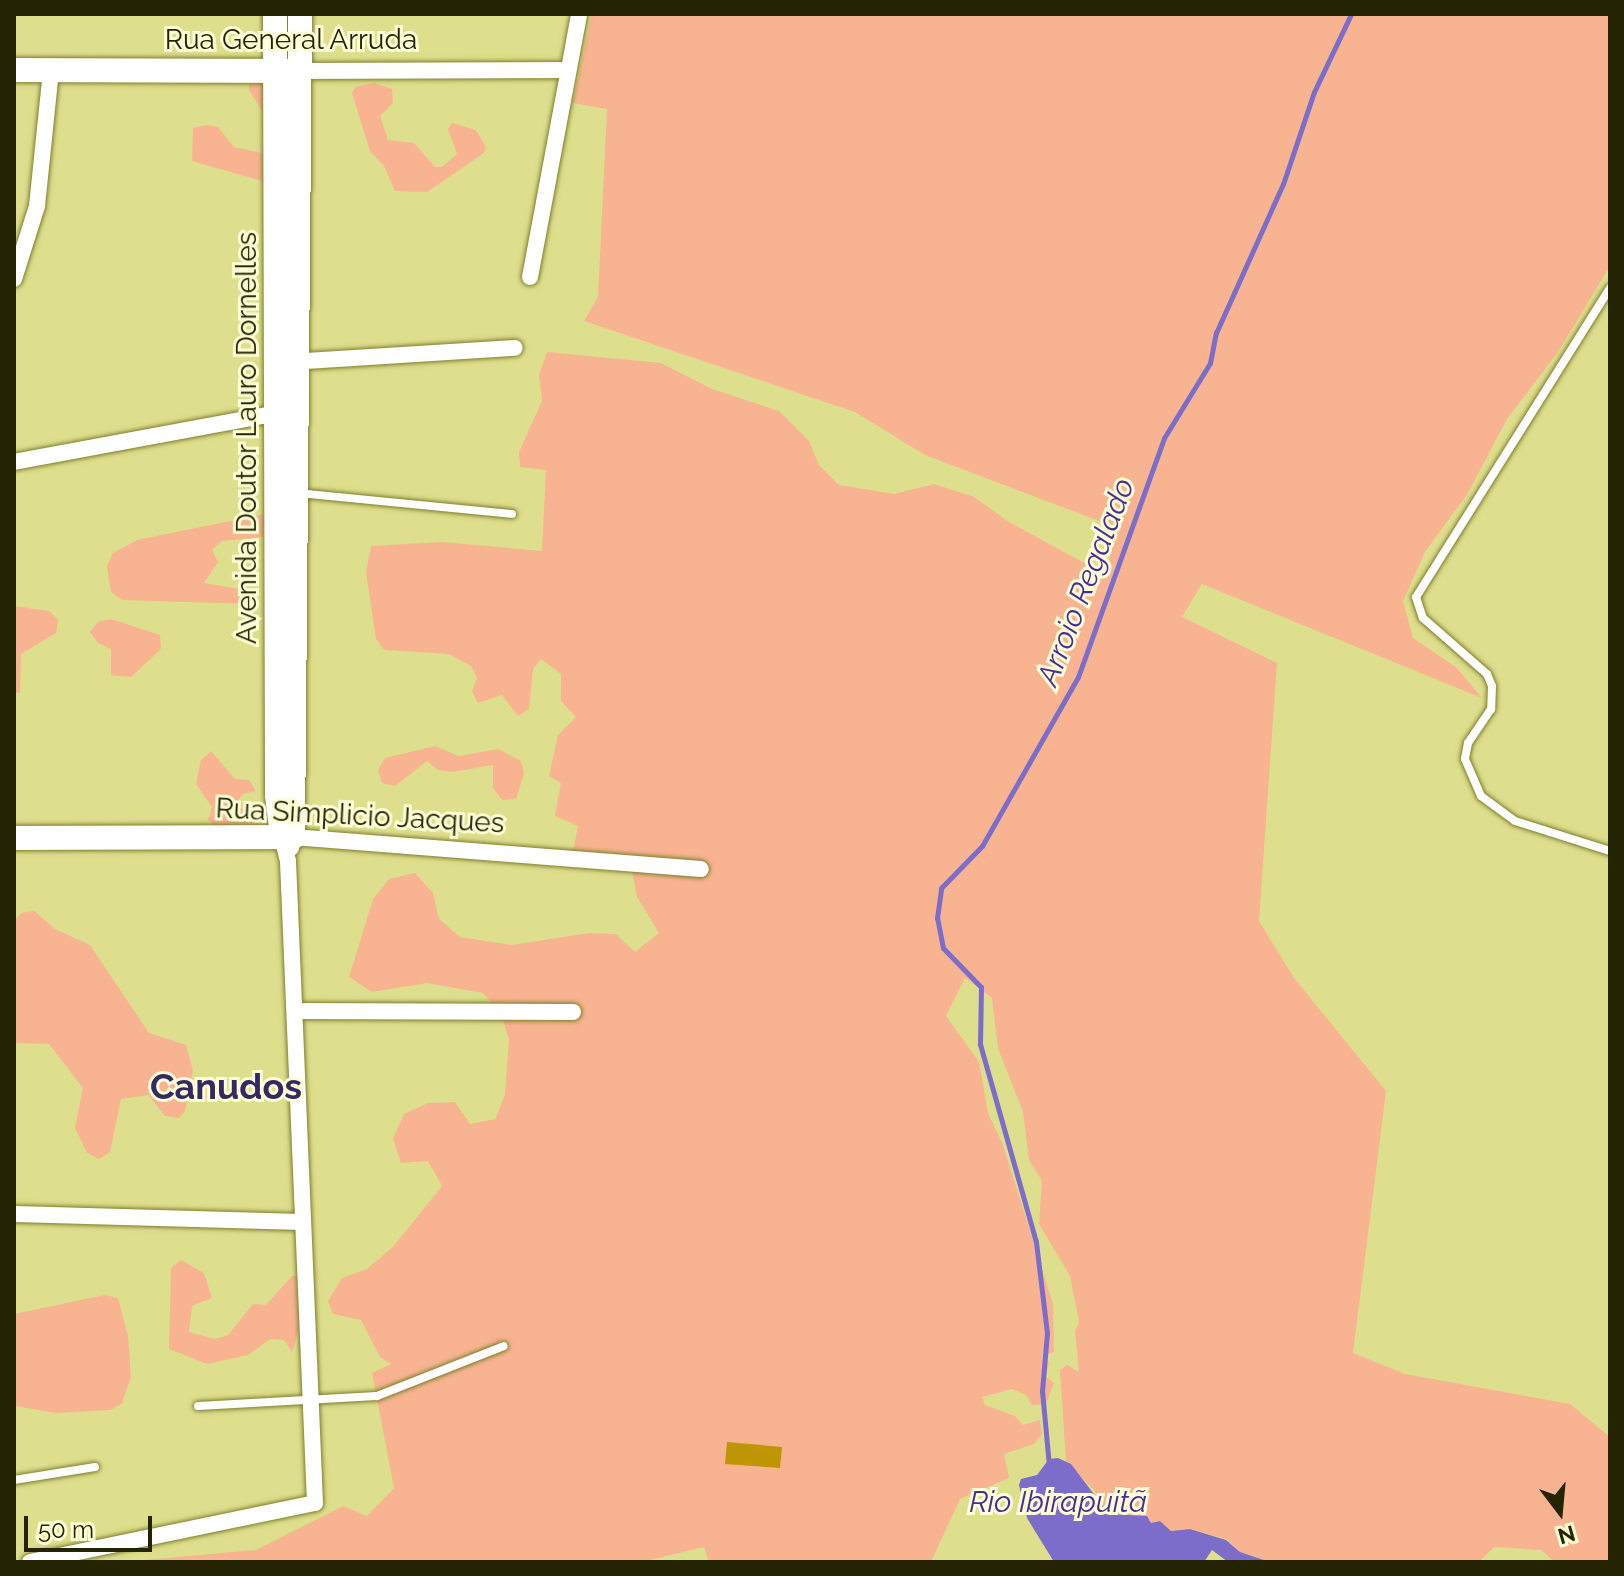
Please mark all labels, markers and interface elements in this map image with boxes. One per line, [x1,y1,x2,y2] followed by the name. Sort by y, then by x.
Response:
[164,23,418,57] street label: Rua General Arruda
[230,231,264,645] street label: Avenida Doutor Lauro Dornelles
[1030,473,1142,691] water label: Arroio Regalado
[214,792,506,840] street label: Rua Simplicio Jacques
[150,1065,302,1109] district label: Canudos
[1520,1472,1600,1552] north arrow
[969,1484,1147,1520] water label: Rio Ibirapuitã
[28,1500,156,1550] scale bar
[38,1515,94,1544] text: 50 m
[1555,1520,1578,1550] text: N

